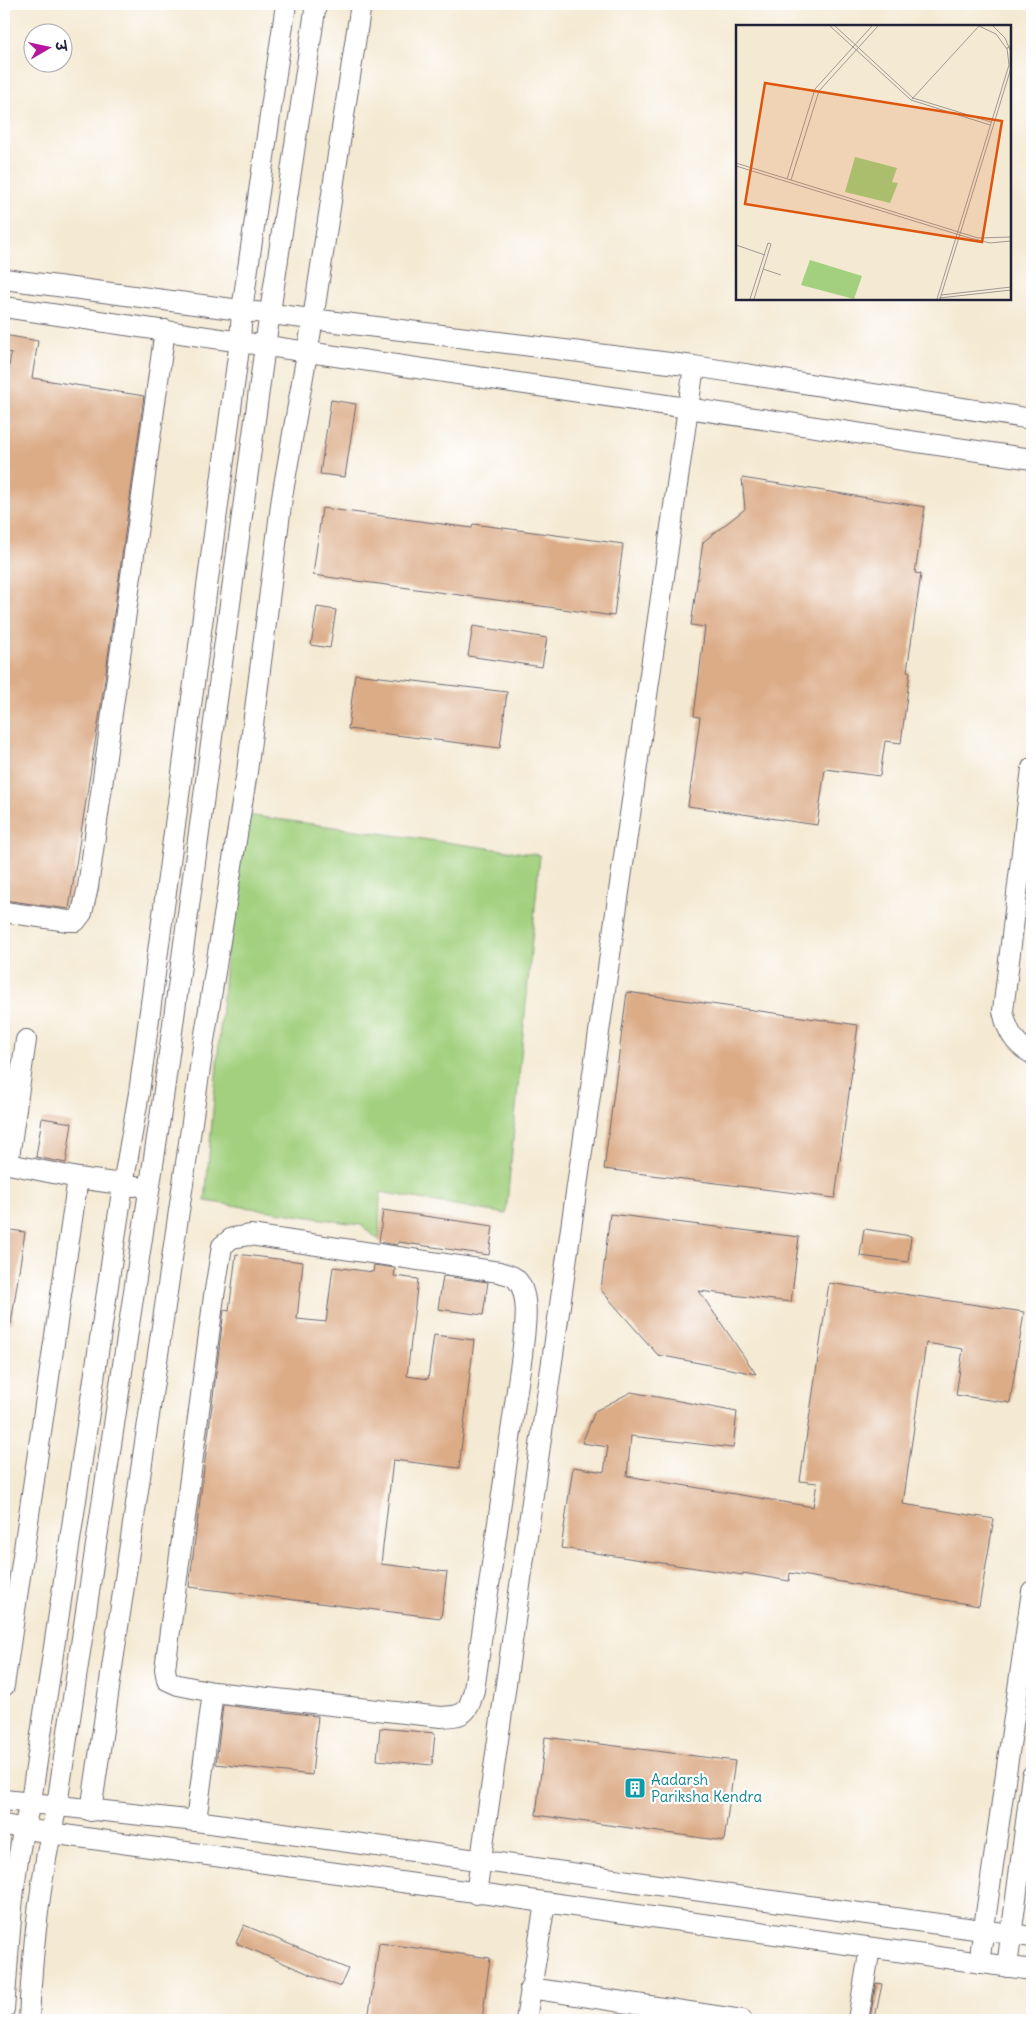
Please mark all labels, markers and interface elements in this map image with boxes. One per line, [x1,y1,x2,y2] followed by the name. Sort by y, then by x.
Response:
[22,22,72,72] north arrow
[736,25,1011,300] inset map
[51,38,71,54] text: उ
[651,1770,762,1806] place label: Aadarsh Pariksha Kendra
[623,1776,647,1800] building icon: Aadarsh Pariksha Kendra

